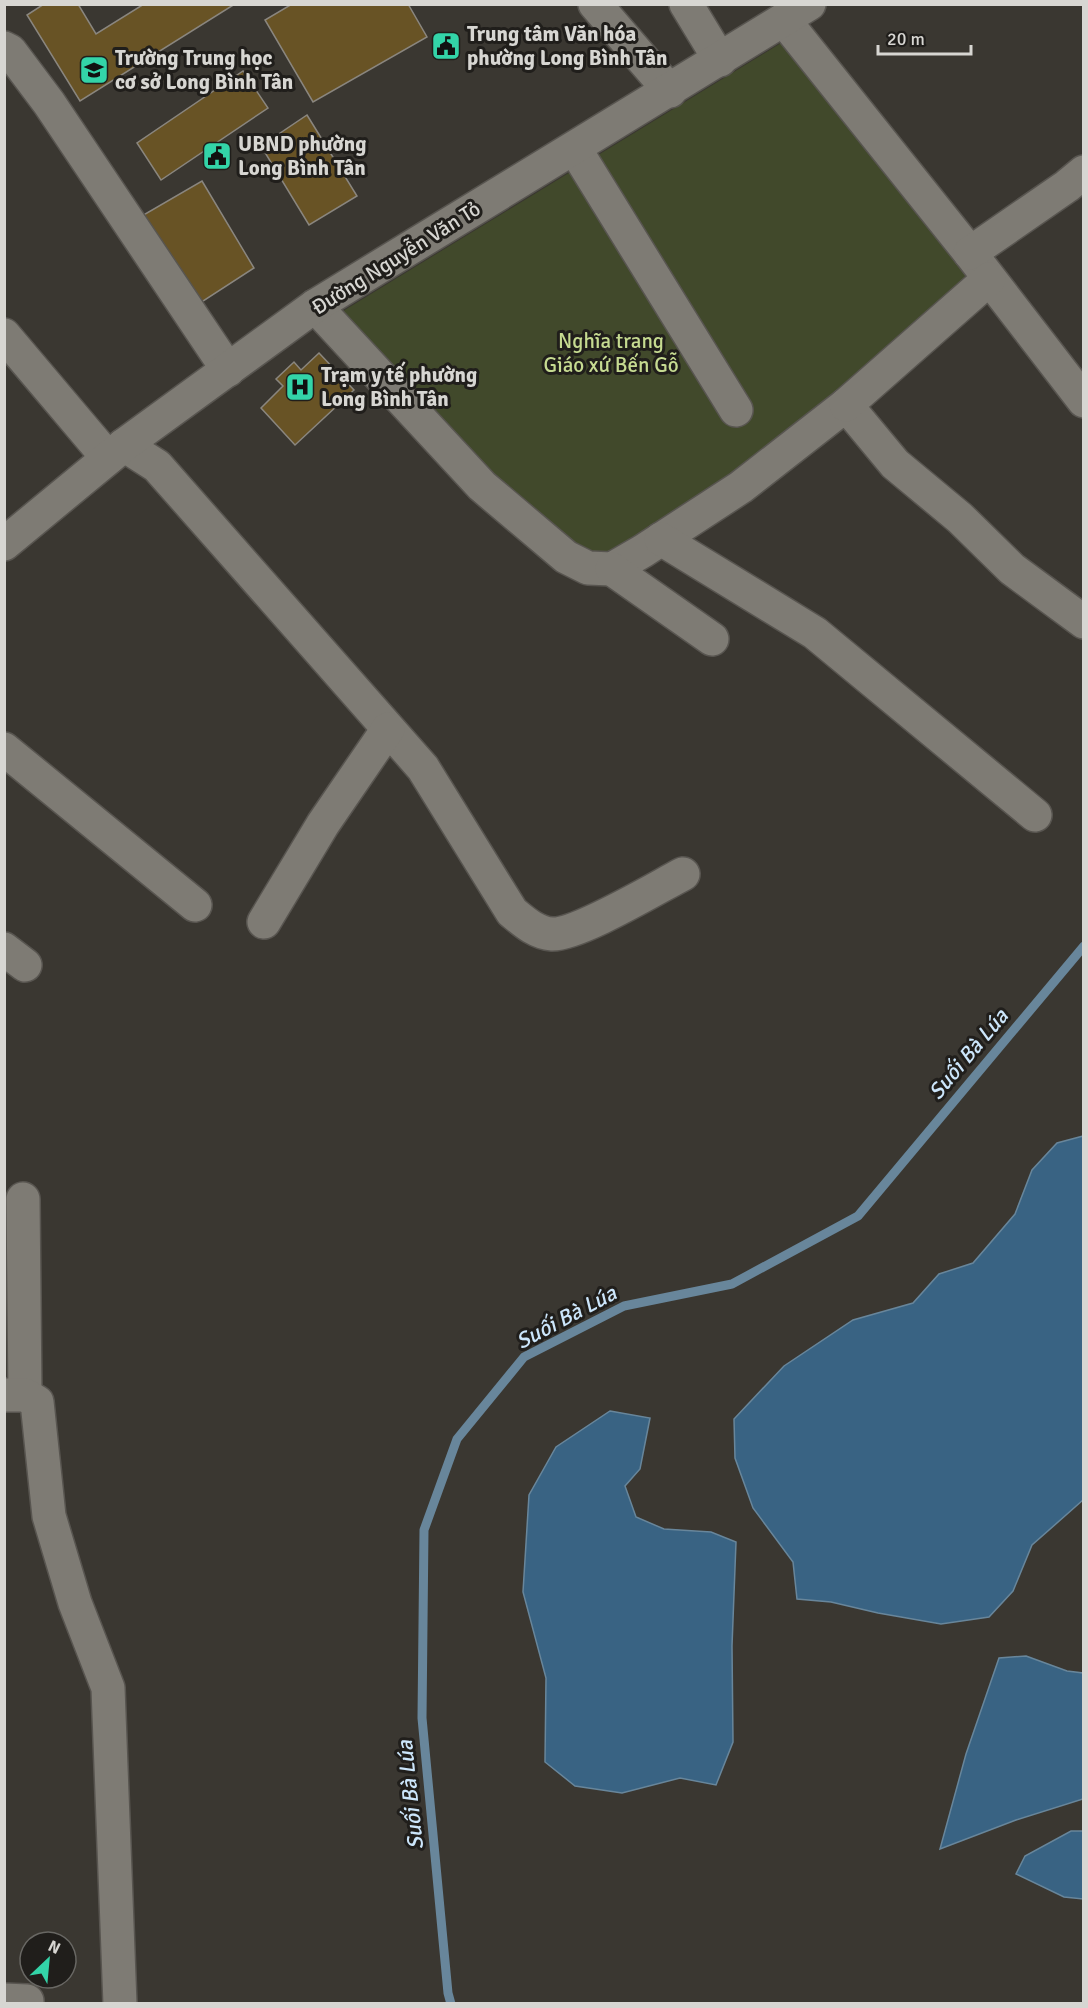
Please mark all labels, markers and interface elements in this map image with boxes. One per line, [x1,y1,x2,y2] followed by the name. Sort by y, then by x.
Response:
[878,18,971,56] scale bar
[467,21,667,71] place label: Trung tâm Văn hóa phường Long Bình Tân
[887,28,925,50] text: 20 m
[430,30,462,62] public building icon: Trung tâm Văn hóa phường Long Bình Tân
[115,45,293,95] place label: Trường Trung học cơ sở Long Bình Tân
[78,54,110,86] school or university icon: Trường Trung học cơ sở Long Bình Tân
[238,131,366,181] place label: UBND phường Long Bình Tân
[201,140,233,172] public building icon: UBND phường Long Bình Tân
[307,196,485,320] street label: Đường Nguyễn Văn Tỏ
[543,328,679,378] park label: Nghĩa trang Giáo xứ Bến Gỗ
[321,361,477,412] place label: Trạm y tế phường Long Bình Tân
[284,371,316,403] hospital icon: Trạm y tế phường Long Bình Tân
[922,1003,1014,1105] water label: Suối Bà Lúa
[511,1279,622,1355] water label: Suối Bà Lúa
[391,1738,429,1851] water label: Suối Bà Lúa
[18,1930,78,1990] north arrow
[45,1936,64,1959] text: N

